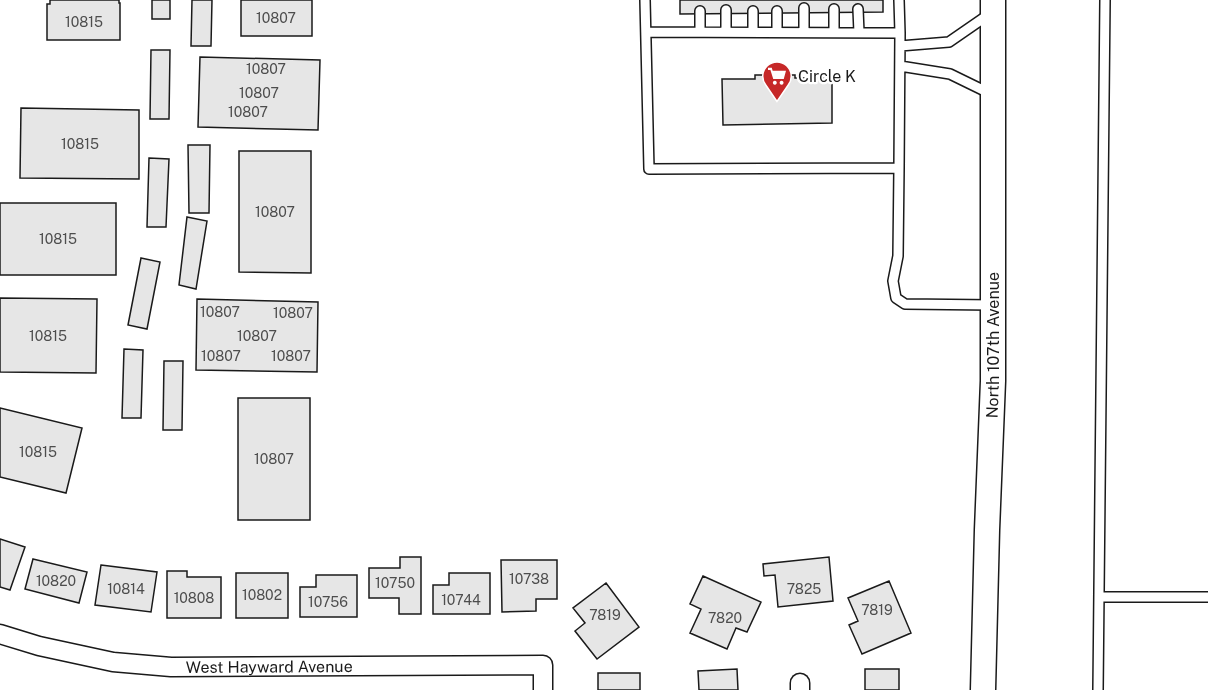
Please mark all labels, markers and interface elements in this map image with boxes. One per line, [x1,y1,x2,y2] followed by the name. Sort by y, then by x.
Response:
[256,10,296,26] house number: 10807
[65,14,103,30] house number: 10815
[761,60,793,102] supermarket icon: Circle K
[246,61,286,77] house number: 10807
[798,67,856,86] place label: Circle K
[239,85,279,101] house number: 10807
[228,104,268,120] house number: 10807
[61,136,99,152] house number: 10815
[255,204,295,220] house number: 10807
[39,231,77,247] house number: 10815
[983,272,1003,419] street label: North 107th Avenue
[200,304,240,320] house number: 10807
[273,305,313,321] house number: 10807
[29,328,67,344] house number: 10815
[237,328,277,344] house number: 10807
[201,348,241,364] house number: 10807
[271,348,311,364] house number: 10807
[19,444,57,460] house number: 10815
[254,451,294,467] house number: 10807
[509,571,549,587] house number: 10738
[36,573,76,589] house number: 10820
[375,575,415,591] house number: 10750
[107,581,145,597] house number: 10814
[787,581,821,597] house number: 7825
[242,587,282,603] house number: 10802
[174,590,214,606] house number: 10808
[441,592,481,608] house number: 10744
[308,594,348,610] house number: 10756
[861,602,893,618] house number: 7819
[589,607,621,623] house number: 7819
[708,610,742,626] house number: 7820
[186,657,353,677] street label: West Hayward Avenue

